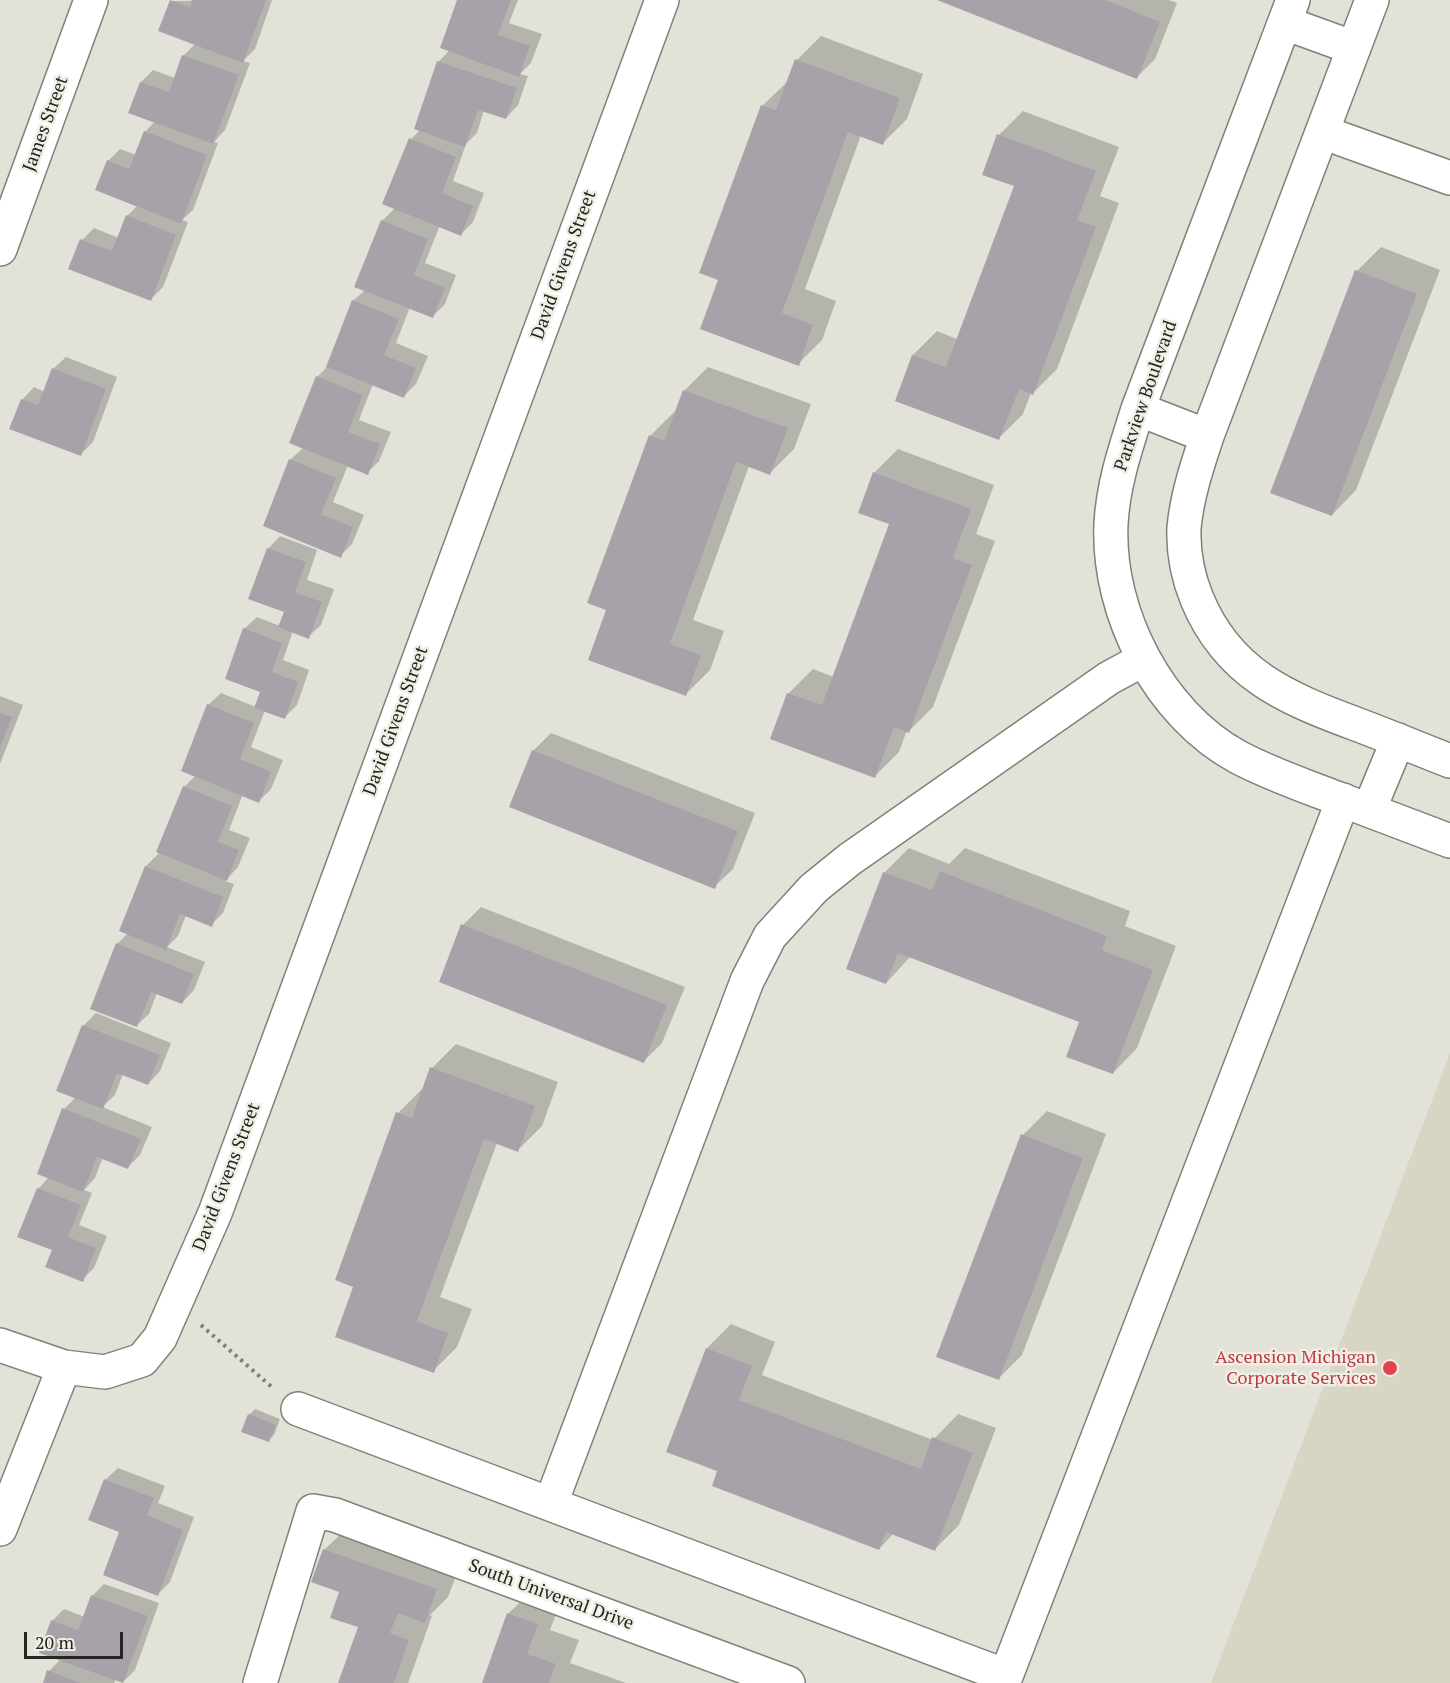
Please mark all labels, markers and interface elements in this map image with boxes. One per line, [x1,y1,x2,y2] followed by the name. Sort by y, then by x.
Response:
[19,73,73,175] street label: James Street
[527,187,601,343] street label: David Givens Street
[1110,318,1182,474] street label: Parkview Boulevard
[359,643,433,799] street label: David Givens Street
[189,1100,265,1254] street label: David Givens Street
[1215,1347,1376,1390] place label: Ascension Michigan Corporate Services
[1381,1359,1399,1377] marker: Ascension Michigan Corporate Services
[465,1555,637,1635] street label: South Universal Drive
[27,1620,126,1658] scale bar
[35,1630,74,1654] text: 20 m

